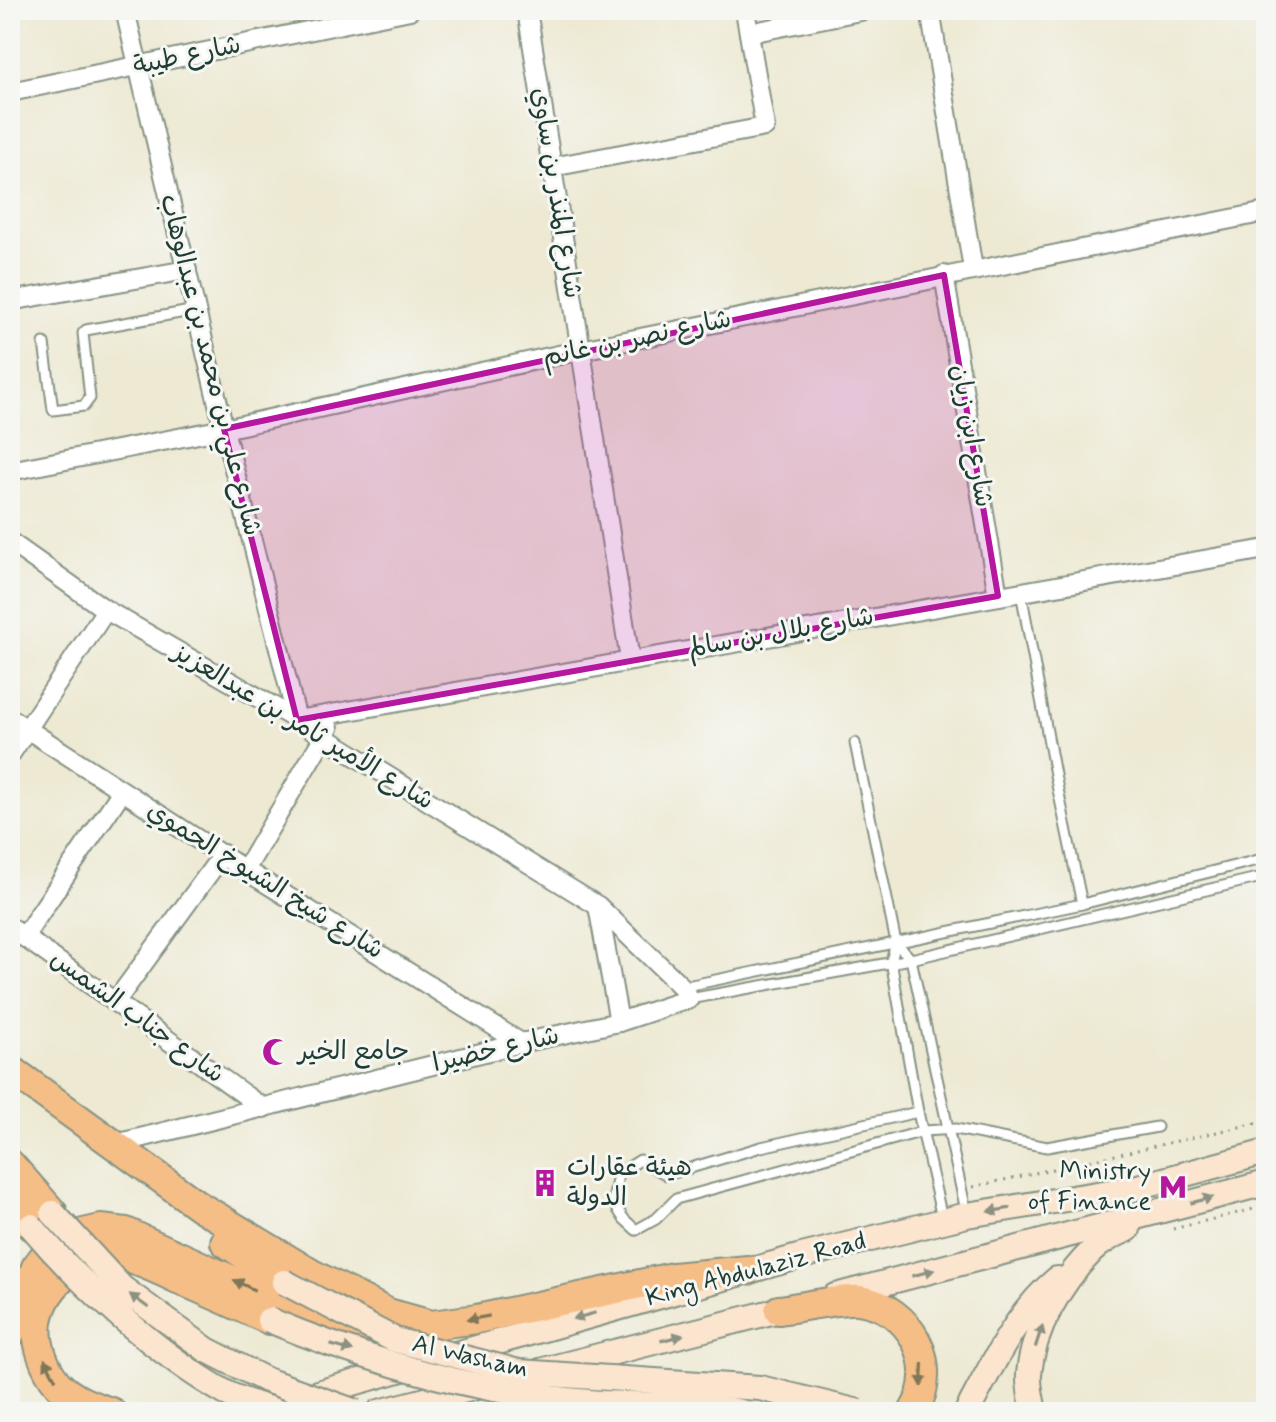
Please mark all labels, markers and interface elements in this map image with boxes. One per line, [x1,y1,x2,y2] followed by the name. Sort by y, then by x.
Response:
[130,28,244,84] street label: شارع طيبة
[523,85,589,301] street label: شارع المنذر بن ساوي
[147,191,269,540] street label: شارع علي بن محمد بن عبدالوهاب
[540,302,735,377] street label: شارع نصر بن غانم
[942,362,1000,510] street label: شارع ابن زيان
[685,600,877,667] street label: شارع بلال بن سالم
[164,632,441,819] street label: شارع الأمير ثامر بن عبدالعزيز
[140,794,390,968] street label: شارع شيخ الشيوخ الحموي
[43,942,231,1092] street label: شارع جناب الشمس
[429,1019,563,1081] street label: شارع خضيرا
[296,1035,409,1069] place label: جامع الخير
[261,1037,291,1067] mosque icon: جامع الخير
[567,1151,692,1215] place label: هيئة عقارات الدولة
[1028,1155,1151,1219] place label: Ministry of Finance
[530,1168,560,1198] building icon: هيئة عقارات الدولة
[1158,1172,1188,1202] metro station icon: Ministry of Finance
[1190,1194,1215,1206] one-way arrow
[986,1204,1011,1217] one-way arrow
[642,1224,870,1318] street label: King Abdulaziz Road
[911,1266,936,1278] one-way arrow
[232,1278,255,1292] one-way arrow
[128,1293,150,1309] one-way arrow
[572,1311,597,1323] one-way arrow
[465,1312,490,1325] one-way arrow
[1033,1324,1046,1348] one-way arrow
[408,1327,532,1387] street label: Al Washam
[659,1331,684,1343] one-way arrow
[330,1342,354,1355] one-way arrow
[43,1358,56,1381] one-way arrow
[915,1363,928,1388] one-way arrow

